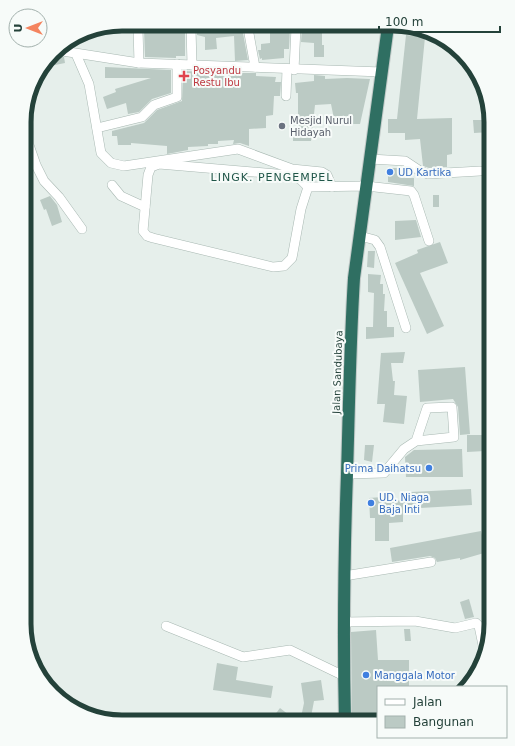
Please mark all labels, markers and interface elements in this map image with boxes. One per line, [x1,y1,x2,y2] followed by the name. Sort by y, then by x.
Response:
[8,8,48,48] north arrow
[379,8,500,34] scale bar
[385,15,423,29] text: 100 m
[12,24,25,32] text: U
[193,65,241,88] place label: Posyandu Restu Ibu
[178,70,190,82] marker: Posyandu Restu Ibu
[290,115,352,138] place label: Mesjid Nurul Hidayah
[277,121,287,131] marker: Mesjid Nurul Hidayah
[385,167,395,177] marker: UD Kartika
[398,167,451,178] place label: UD Kartika
[211,171,333,184] district label: LINGK. PENGEMPEL
[331,330,344,415] street label: Jalan Sandubaya
[345,463,421,474] place label: Prima Daihatsu
[424,463,434,473] marker: Prima Daihatsu
[379,492,429,515] place label: UD. Niaga Baja Inti
[366,498,376,508] marker: UD. Niaga Baja Inti
[361,670,371,680] marker: Manggala Motor
[374,670,456,681] place label: Manggala Motor
[377,686,507,738] legend
[412,695,442,709] text: Jalan
[413,715,474,729] text: Bangunan

